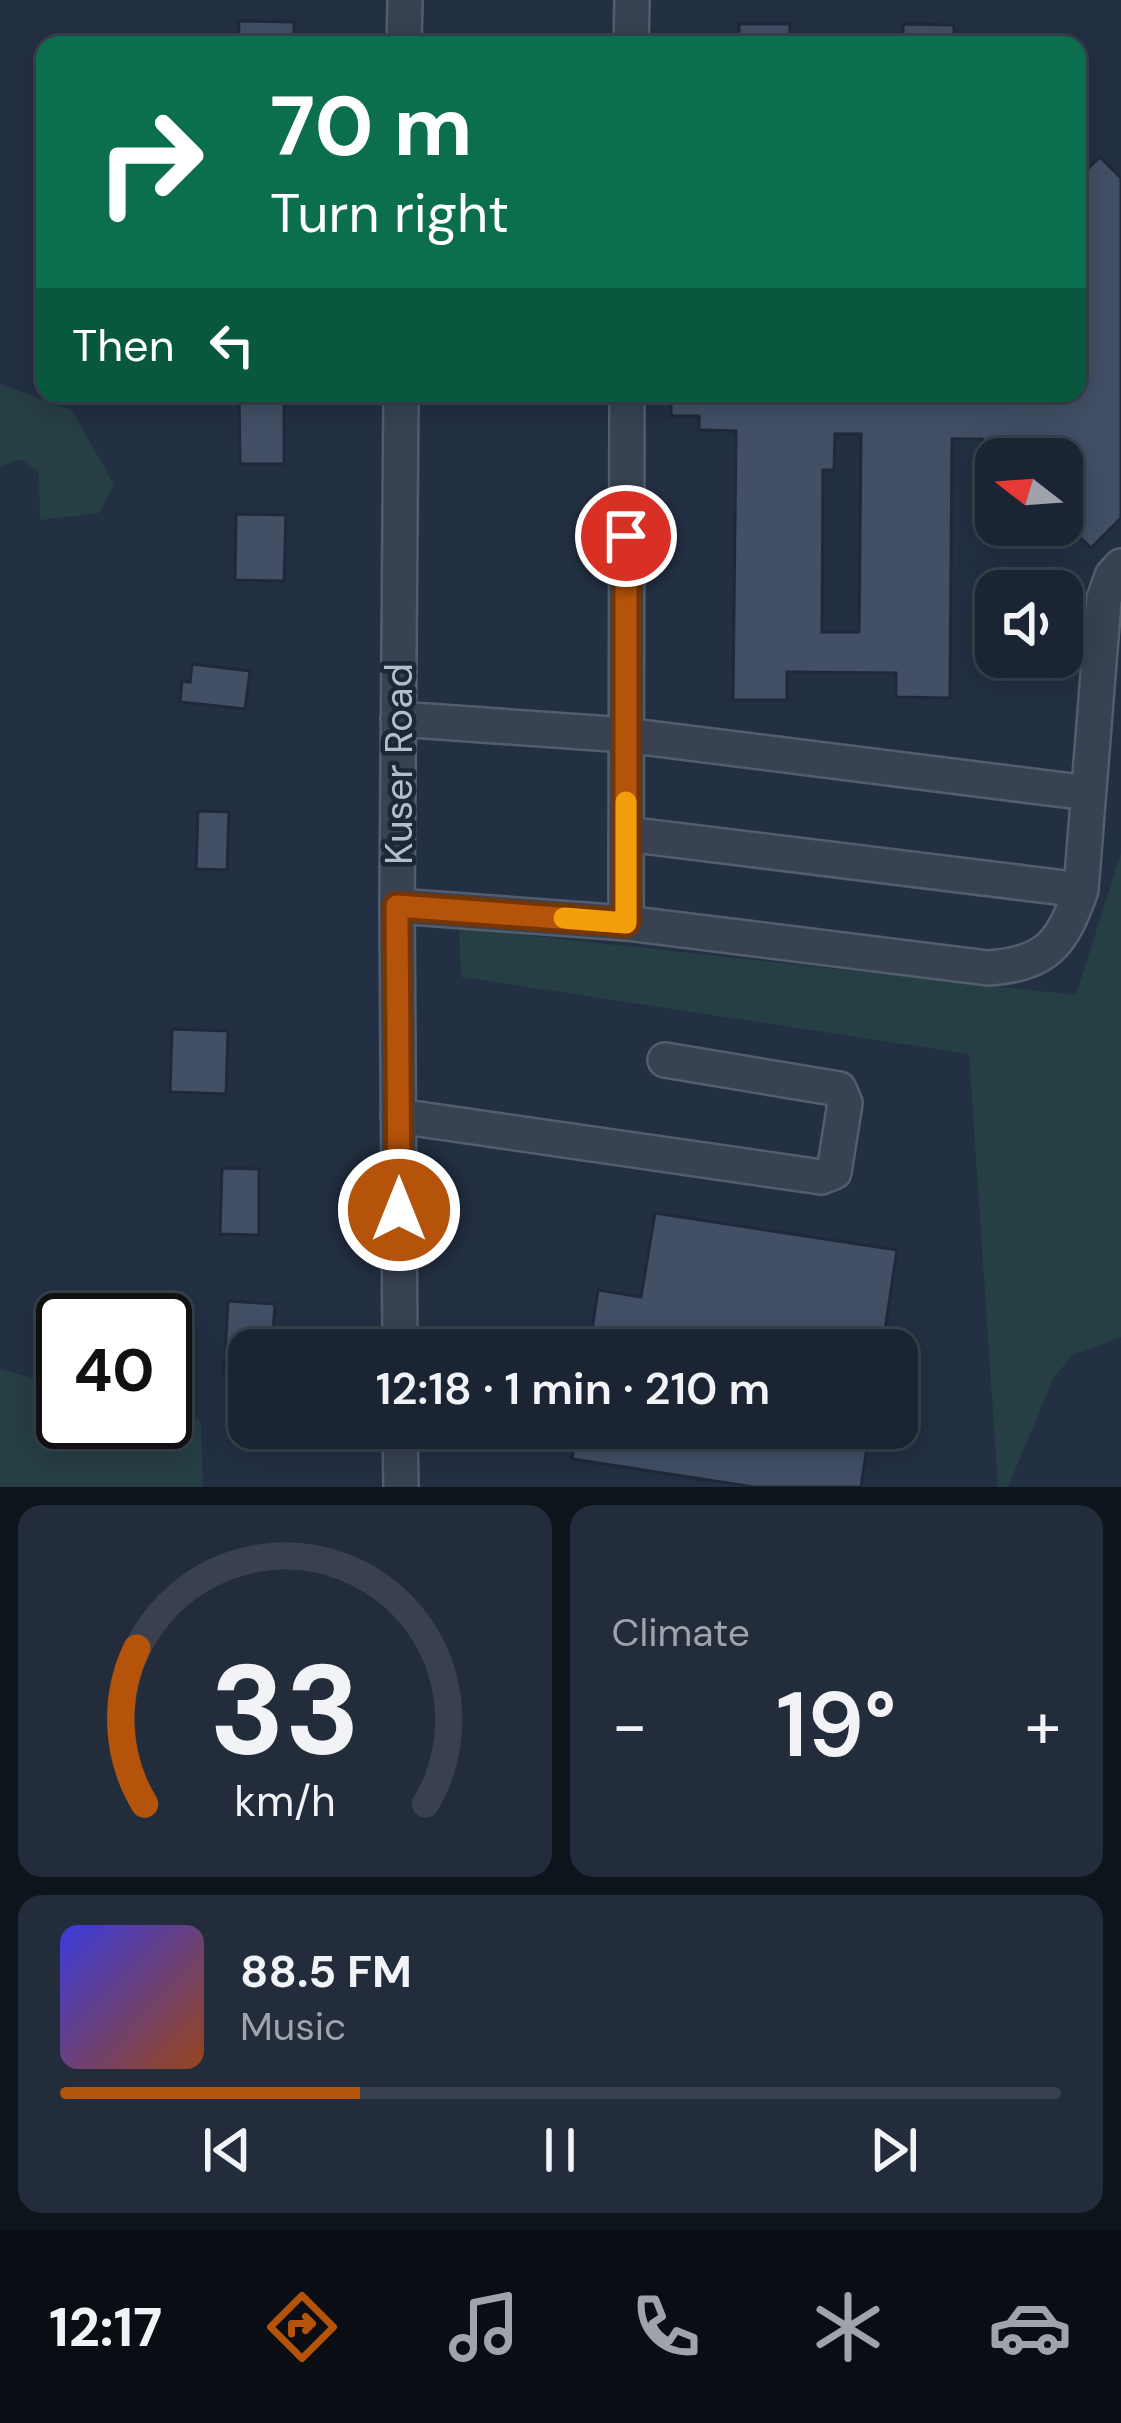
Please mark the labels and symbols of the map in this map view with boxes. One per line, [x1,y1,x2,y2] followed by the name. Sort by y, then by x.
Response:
[975,438,1083,546] north arrow
[575,485,677,587] pin
[373,663,424,865] street label: Kuser Road
[336,1147,462,1273] position arrow
[36,1293,192,1449] speed limit sign: 40

